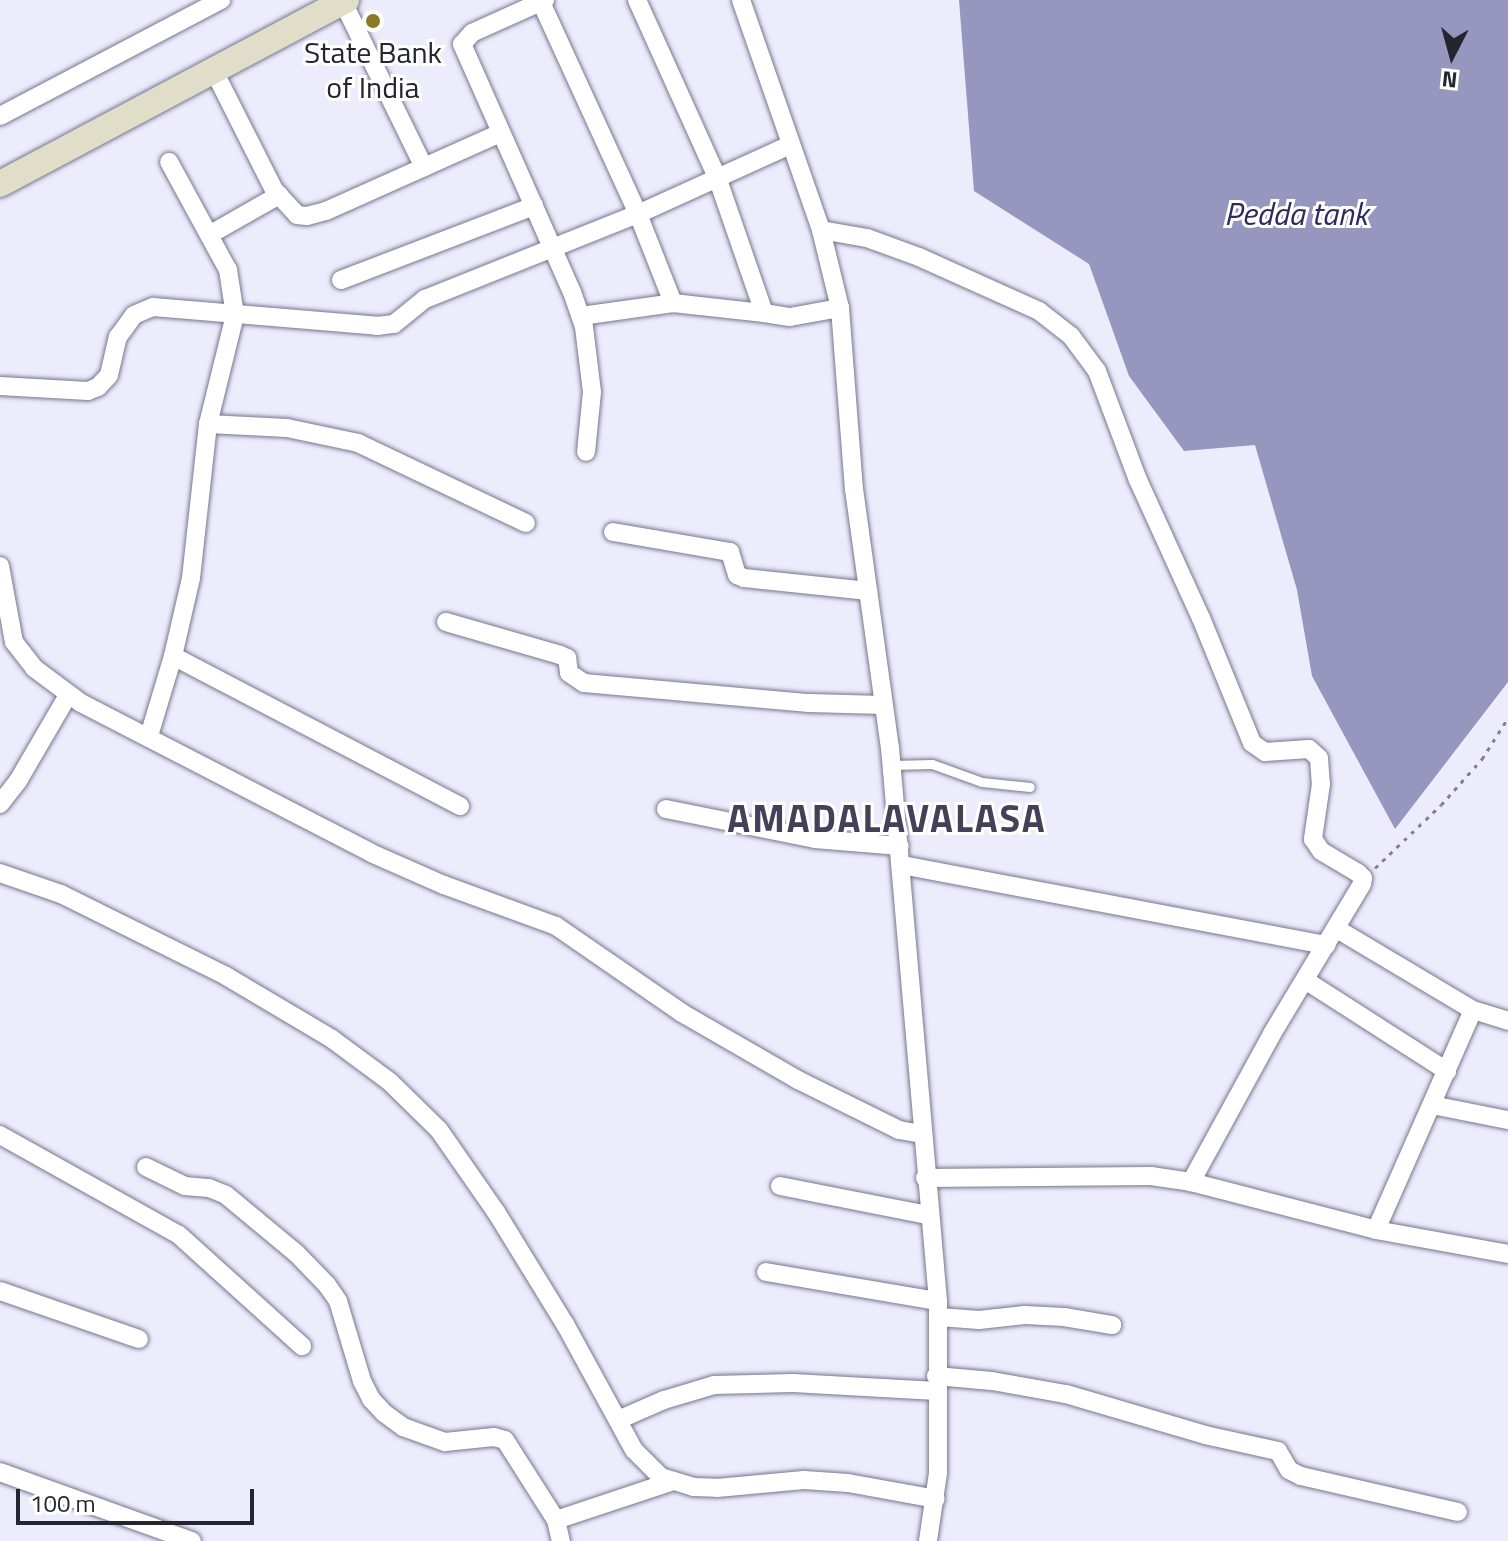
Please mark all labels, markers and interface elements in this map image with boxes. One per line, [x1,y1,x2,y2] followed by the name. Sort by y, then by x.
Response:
[364,12,382,30] marker: State Bank of India
[1412,16,1492,96] north arrow
[304,34,442,104] place label: State Bank of India
[1440,62,1459,98] text: N
[1224,194,1368,232] water label: Pedda tank
[727,796,1047,842] district label: AMADALAVALASA
[20,1473,258,1523] scale bar
[30,1485,96,1521] text: 100 m

